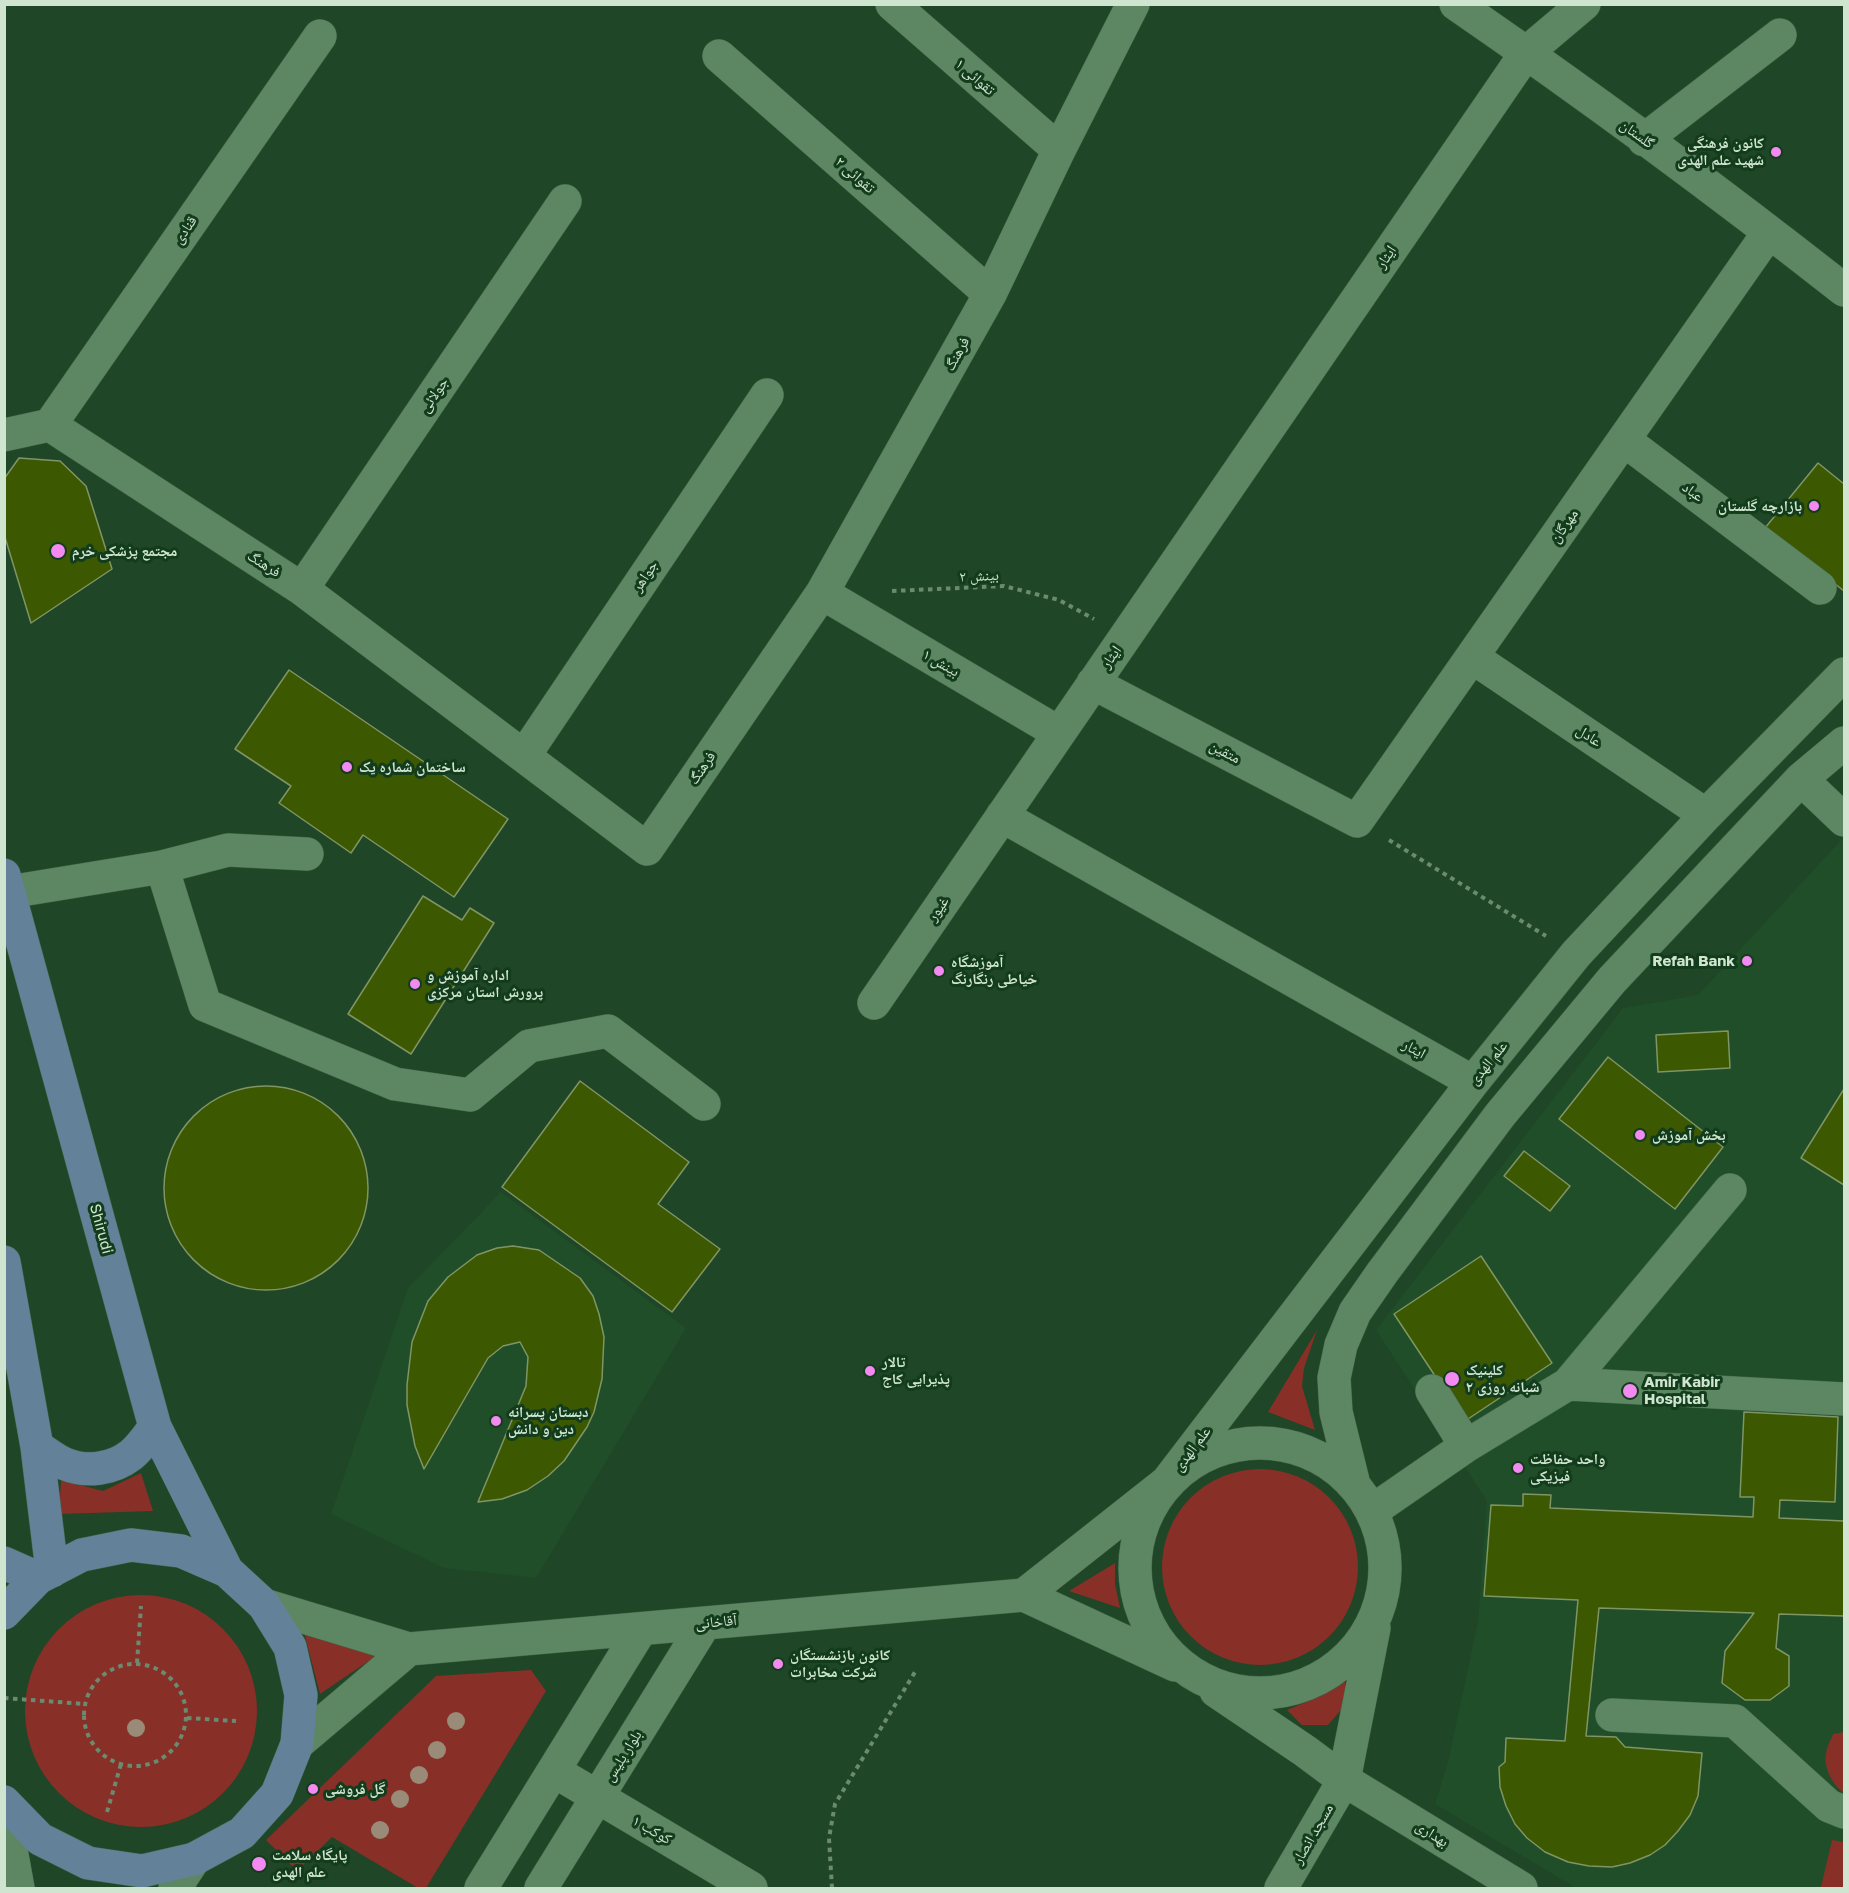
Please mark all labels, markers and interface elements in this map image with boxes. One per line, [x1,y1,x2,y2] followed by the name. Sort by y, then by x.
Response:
[952,55,998,99] street label: تقوائی ۱
[1616,116,1658,152] street label: گلستان
[1677,134,1764,169] place label: کانون فرهنگی شهید علم الهدی
[1769,145,1783,159] marker: کانون فرهنگی شهید علم الهدی
[832,153,878,197] street label: تقوائی ۲
[169,213,201,247] street label: قنادی
[1372,242,1400,272] street label: ایثار
[940,334,974,374] street label: فرهنگ
[416,374,452,416] street label: جولائی
[1679,478,1707,506] street label: عباد
[1718,497,1802,515] place label: بازارچه گلستان
[1807,499,1821,513] marker: بازارچه گلستان
[1546,506,1582,546] street label: مهرگان
[49,542,67,560] marker: مجتمع پزشکی خرم
[72,542,177,560] place label: مجتمع پزشکی خرم
[244,547,284,581] street label: فرهنگ
[628,557,662,595] street label: جواهر
[959,566,999,586] street label: بینش ۲
[1097,642,1125,672] street label: ایثار
[919,645,963,681] street label: بینش ۱
[1573,721,1605,751] street label: عادل
[1207,736,1243,768] street label: متقین
[684,748,720,788] street label: فرهنگ
[359,758,466,776] place label: ساختمان شماره یک
[340,760,354,774] marker: ساختمان شماره یک
[923,893,953,925] street label: غیور
[1652,952,1735,970] place label: Refah Bank
[951,953,1037,988] place label: آموزشگاه خیاطی رنگارنگ
[1740,954,1754,968] marker: Refah Bank
[932,964,946,978] marker: آموزشگاه خیاطی رنگارنگ
[427,966,543,1001] place label: اداره آموزش و پرورش استان مرکزی
[408,977,422,991] marker: اداره آموزش و پرورش استان مرکزی
[1399,1035,1429,1063] street label: ایثار
[1465,1037,1511,1089] street label: علم الهدی
[1652,1126,1726,1144] place label: بخش آموزش
[1633,1128,1647,1142] marker: بخش آموزش
[86,1202,116,1256] street label: Shirudi
[882,1353,950,1388] place label: تالار پذیرایی کاج
[1466,1361,1539,1396] place label: کلینیک شبانه روزی ۲
[863,1364,877,1378] marker: تالار پذیرایی کاج
[1443,1370,1461,1388] marker: کلینیک شبانه روزی ۲
[1644,1373,1720,1408] place label: Amir Kabir Hospital
[1621,1382,1639,1400] marker: Amir Kabir Hospital
[508,1403,589,1438] place label: دبستان پسرانه دین و دانش
[489,1414,503,1428] marker: دبستان پسرانه دین و دانش
[1169,1423,1215,1475] street label: علم الهدی
[1530,1450,1605,1485] place label: واحد حفاظت فیزیکی
[1511,1461,1525,1475] marker: واحد حفاظت فیزیکی
[695,1611,737,1633] street label: آقاخانی
[790,1646,890,1681] place label: کانون بازنشستگان شرکت مخابرات
[771,1657,785,1671] marker: کانون بازنشستگان شرکت مخابرات
[600,1727,646,1785] street label: بلوار پلیس
[325,1780,385,1798] place label: گل فروشی
[306,1782,320,1796] marker: گل فروشی
[1289,1801,1337,1867] street label: مسجد انصار
[629,1812,675,1848] street label: کوکب ۱
[1412,1817,1452,1851] street label: بهداری
[272,1846,347,1881] place label: پایگاه سلامت علم الهدی
[250,1855,268,1873] marker: پایگاه سلامت علم الهدی

